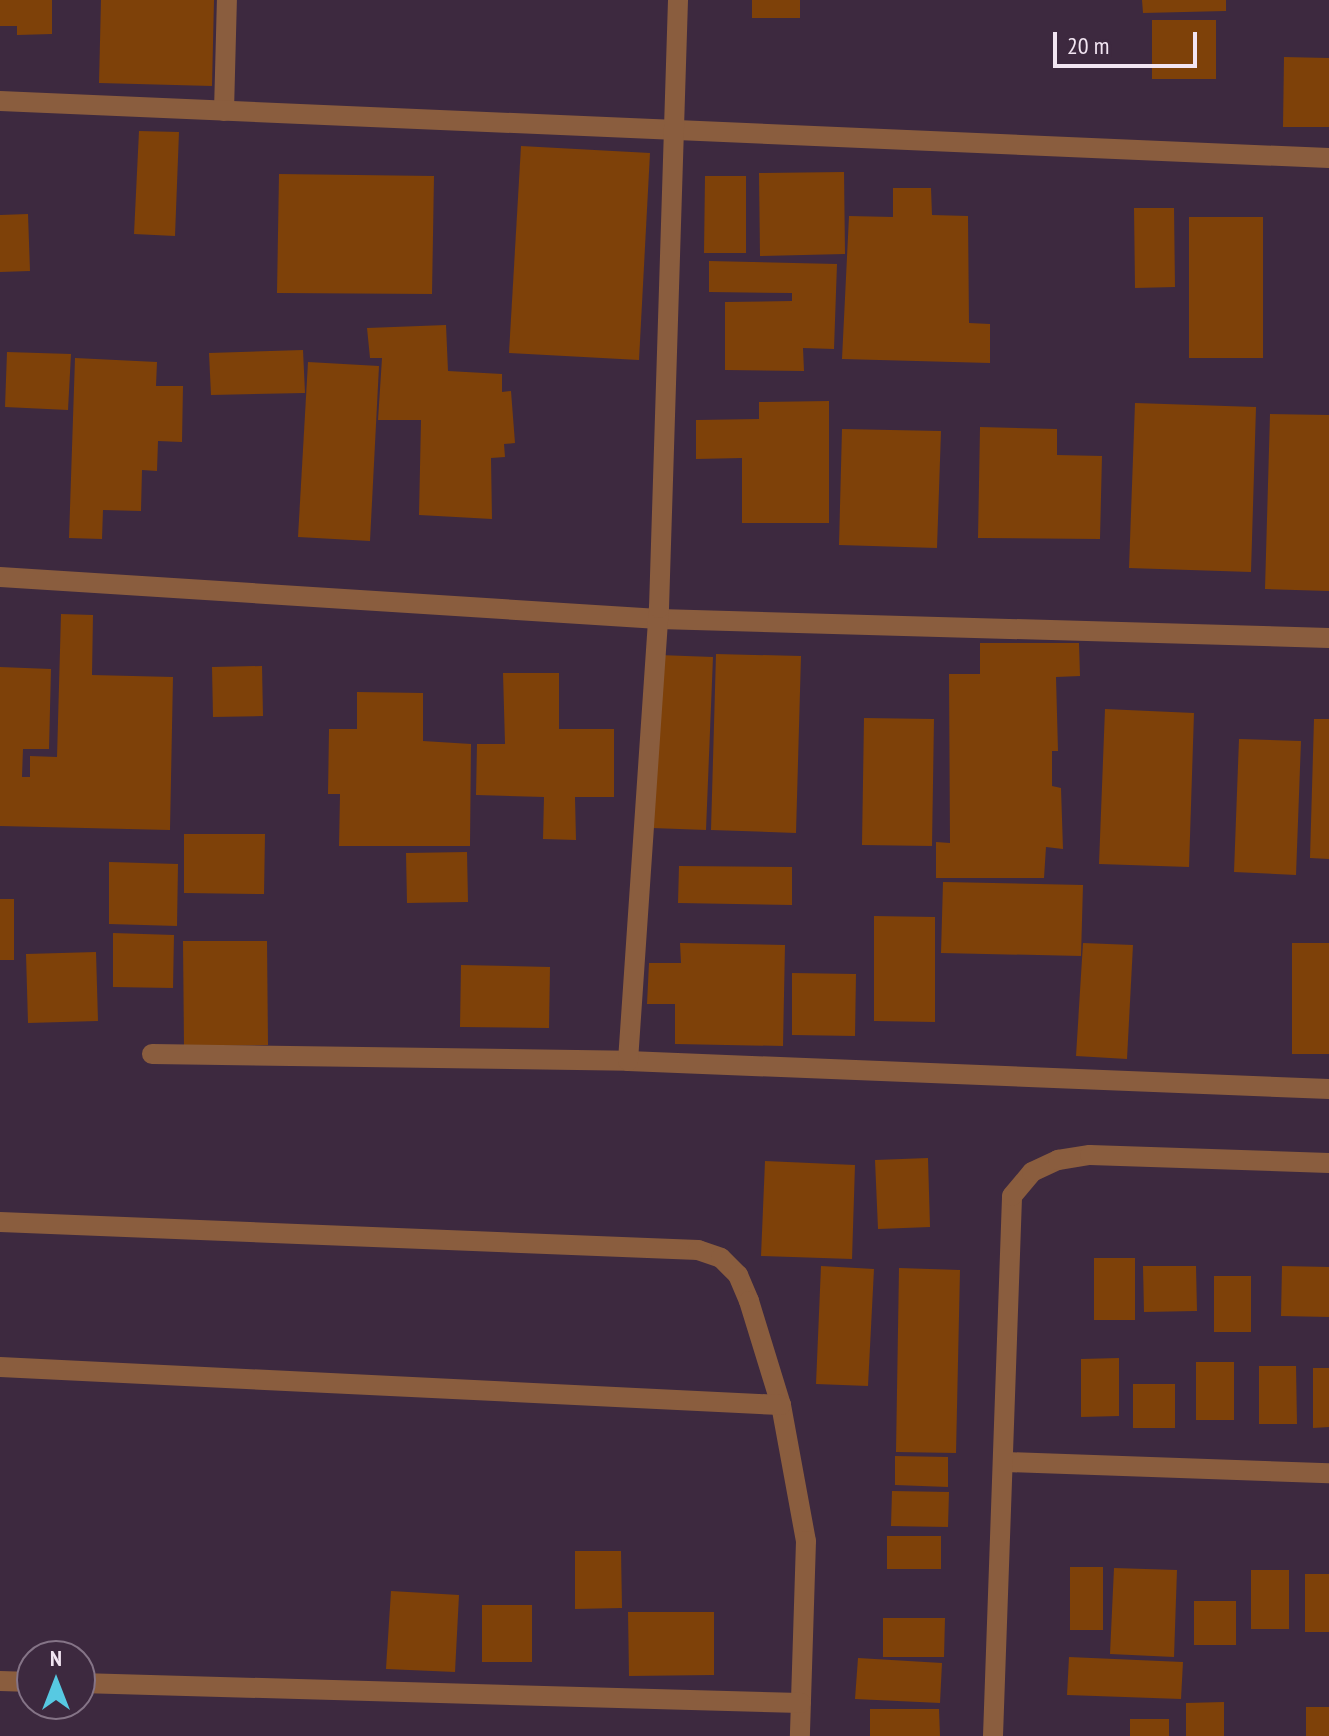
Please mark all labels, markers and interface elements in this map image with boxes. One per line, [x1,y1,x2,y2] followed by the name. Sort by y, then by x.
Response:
[1057,16,1201,66] scale bar
[1067,30,1109,61] text: 20 m
[16,1640,96,1720] north arrow
[50,1644,62,1672] text: N

